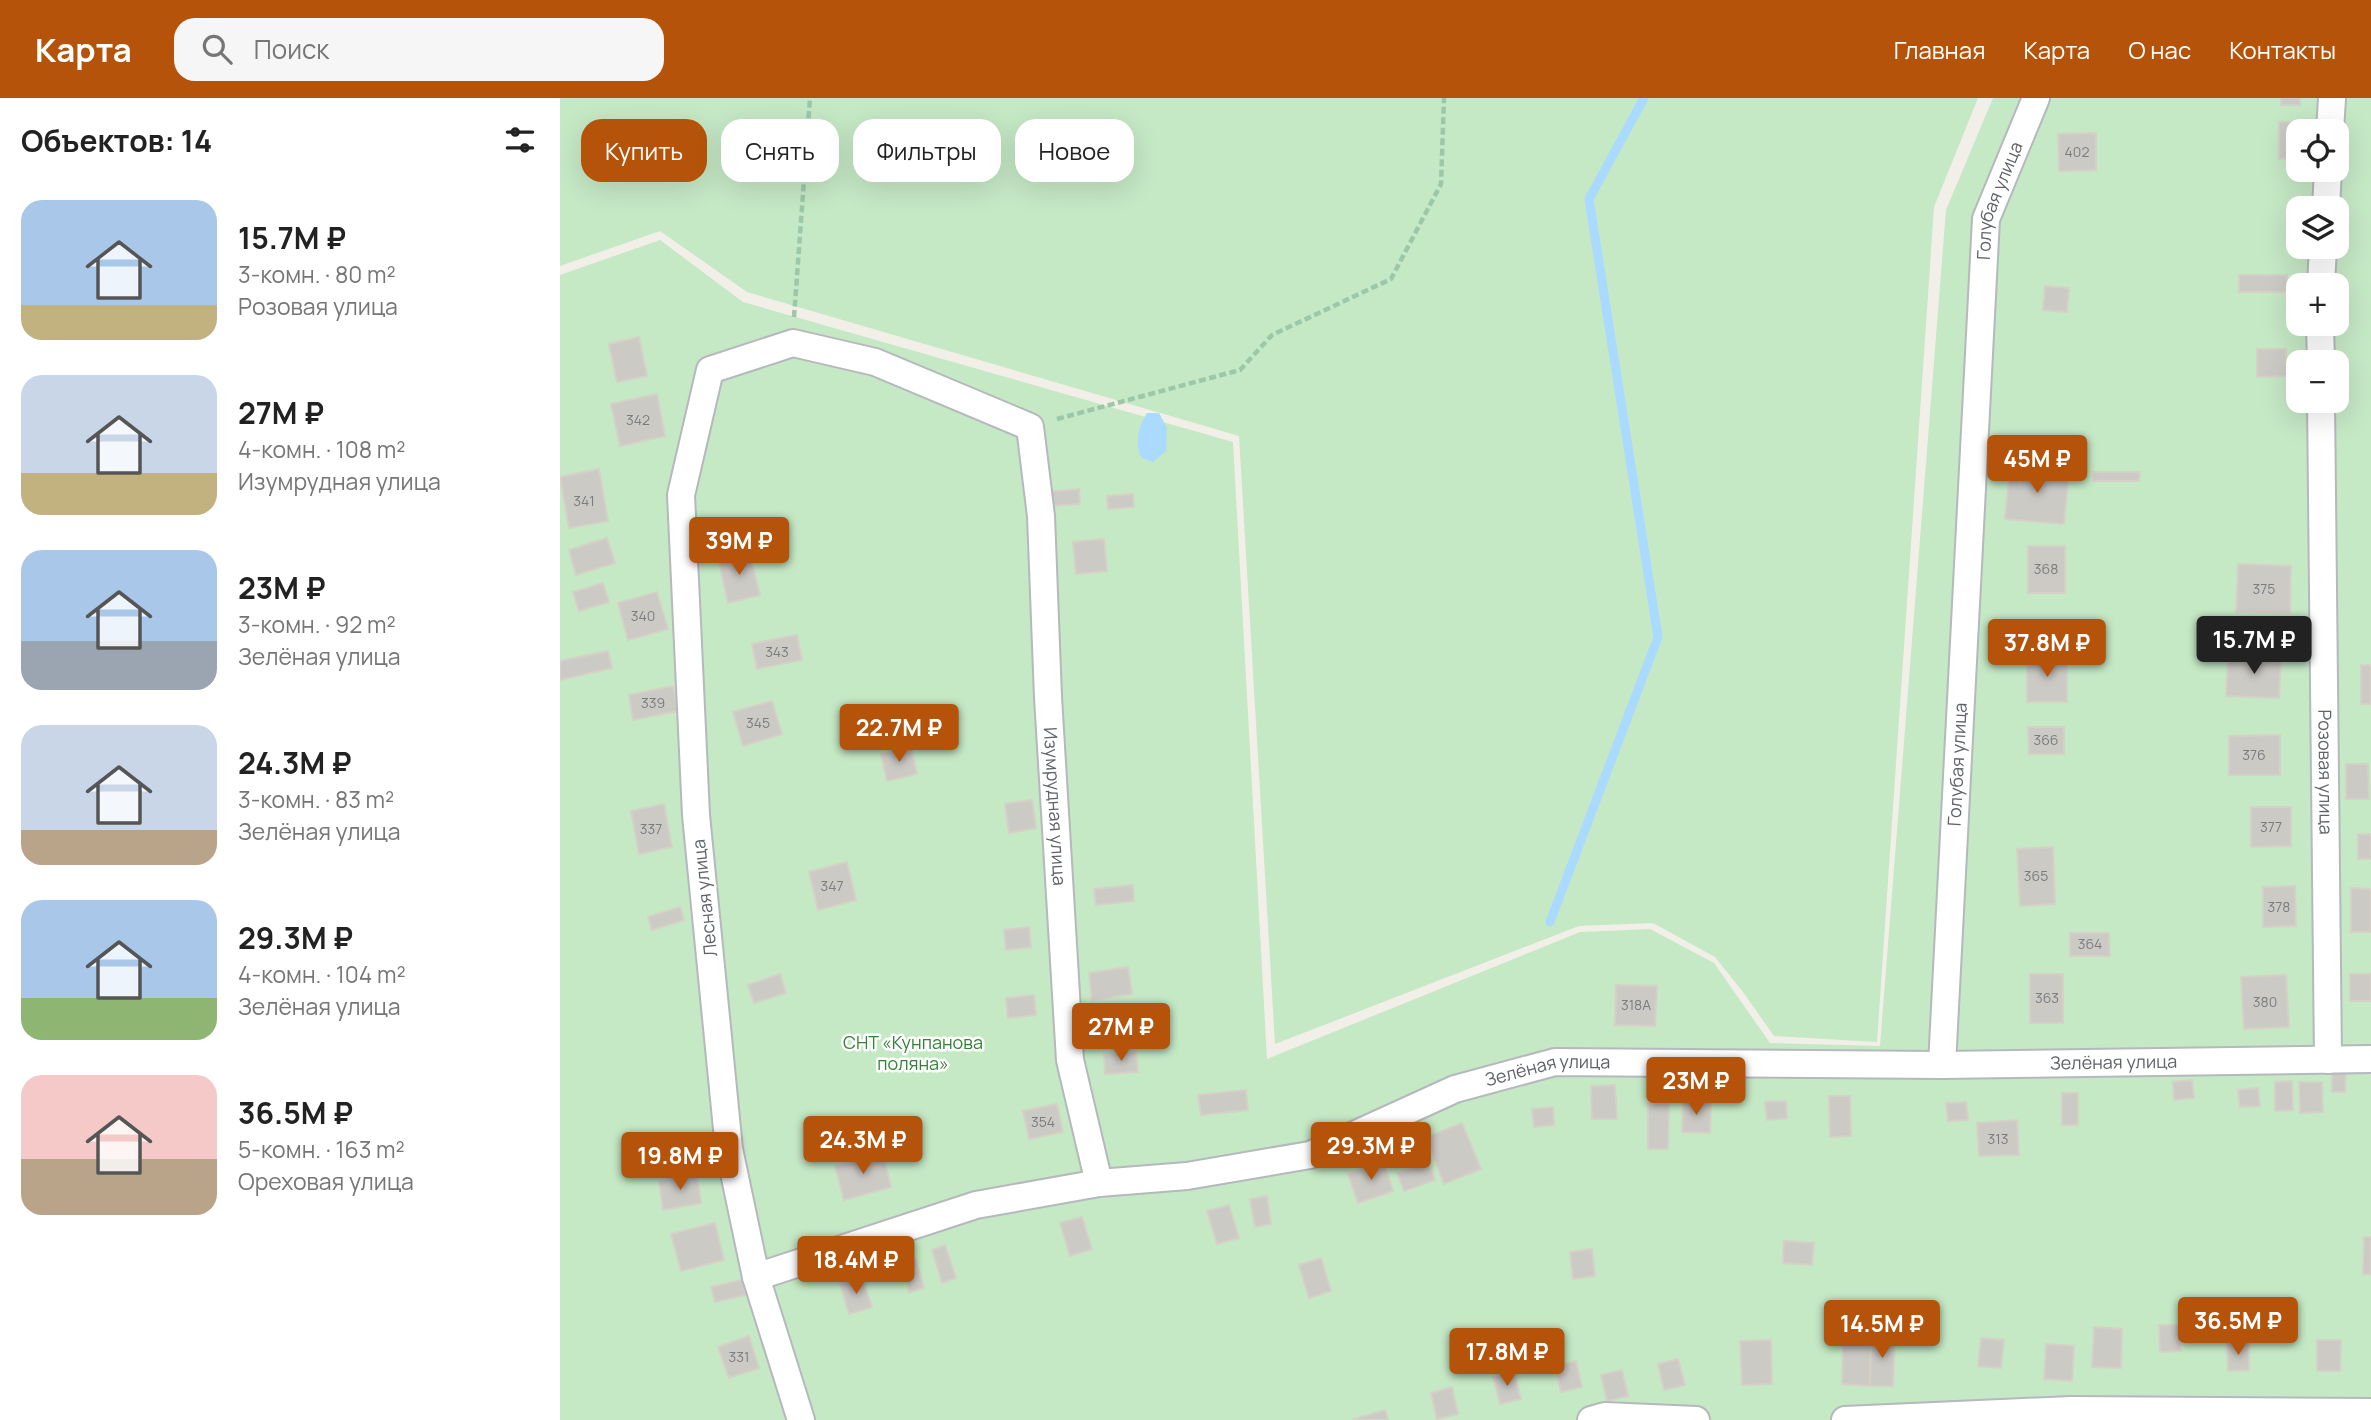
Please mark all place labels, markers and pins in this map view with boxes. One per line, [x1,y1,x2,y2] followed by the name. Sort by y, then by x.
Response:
[1988,436,2086,495] pin: 45M ₽
[690,518,788,577] pin: 39M ₽
[2189,616,2319,676] pin: 15.7M ₽
[1982,620,2112,679] pin: 37.8M ₽
[834,704,964,764] pin: 22.7M ₽
[1072,1004,1170,1063] pin: 27M ₽
[1647,1058,1745,1117] pin: 23M ₽
[798,1116,928,1176] pin: 24.3M ₽
[1306,1122,1436,1182] pin: 29.3M ₽
[615,1132,745,1192] pin: 19.8M ₽
[791,1236,921,1296] pin: 18.4M ₽
[2173,1298,2303,1357] pin: 36.5M ₽
[1817,1300,1947,1360] pin: 14.5M ₽
[1442,1328,1572,1388] pin: 17.8M ₽

